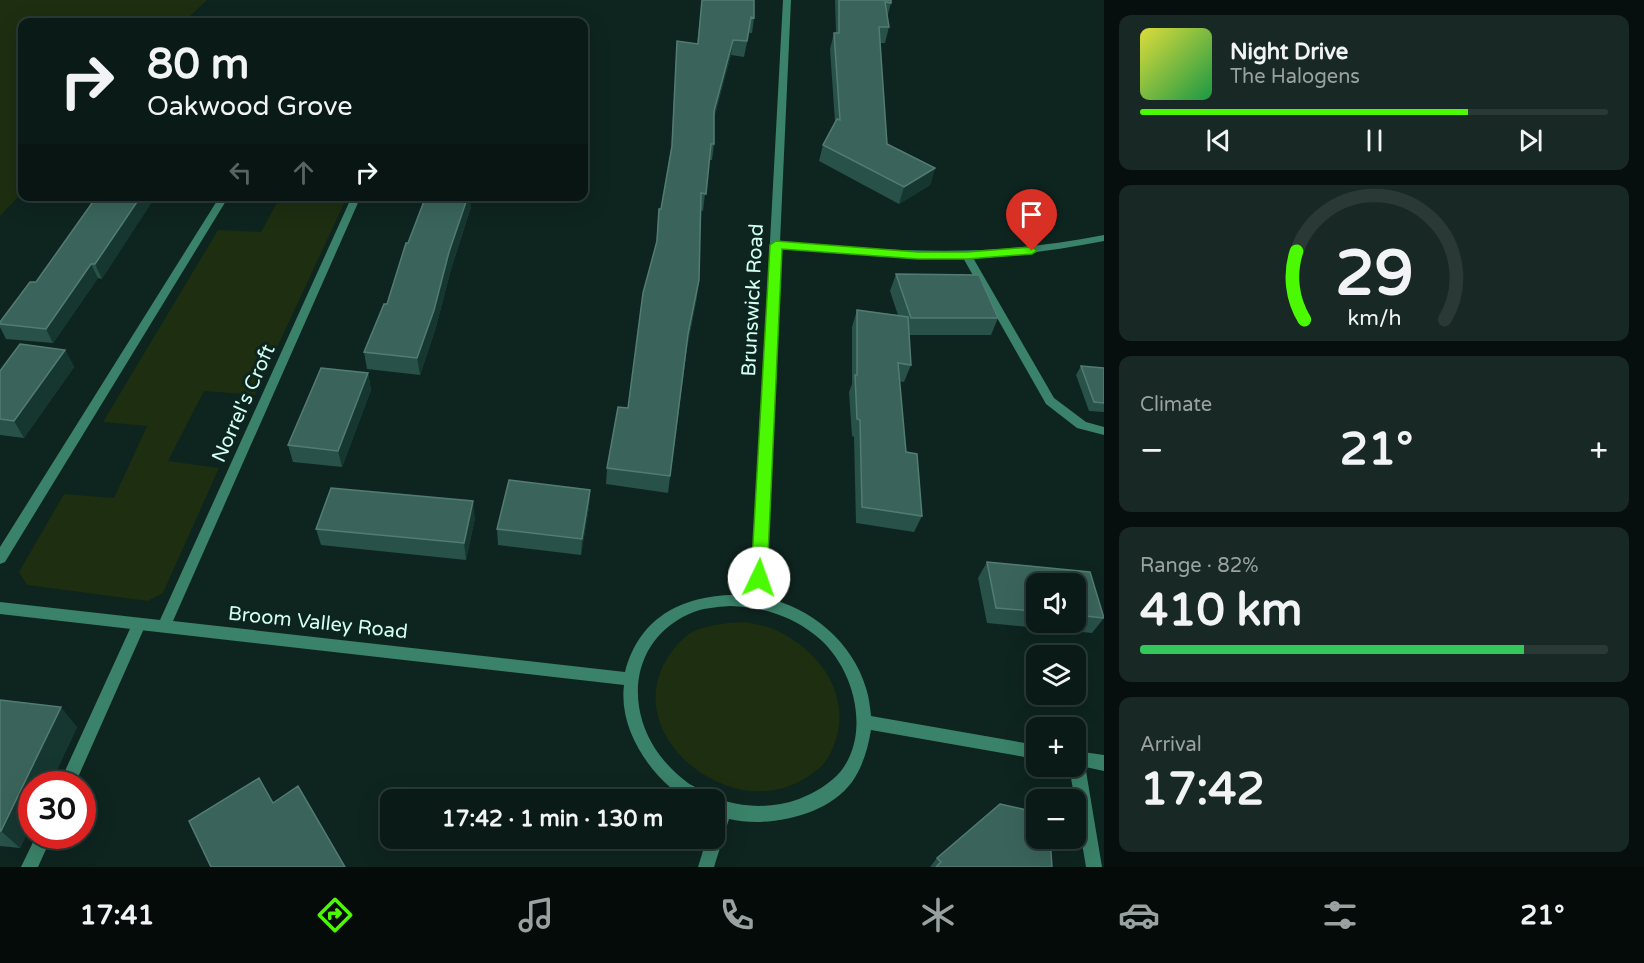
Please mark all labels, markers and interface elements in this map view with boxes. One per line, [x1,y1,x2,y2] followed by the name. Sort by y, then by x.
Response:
[147,39,249,90] text: 80 m
[1230,39,1348,65] text: Night Drive
[48,42,126,120] icon: right
[1230,65,1360,89] text: The Halogens
[147,90,353,123] text: Oakwood Grove
[1202,124,1235,157] icon: previous
[1358,124,1391,157] icon: pause
[1514,124,1547,157] icon: next
[224,156,257,189] icon: left
[287,156,320,189] icon: ahead
[350,156,383,189] icon: right
[1006,189,1057,251] pin
[1015,198,1048,231] icon: arrive
[737,223,769,377] street label: Brunswick Road
[1335,237,1413,312] text: 29
[1347,306,1401,332] text: km/h
[207,340,281,466] street label: Norrel's Croft
[1140,393,1212,417] text: Climate
[1340,423,1413,477] text: 21°
[1140,431,1164,470] text: −
[1589,431,1608,470] text: +
[727,546,791,610] position arrow
[1140,554,1259,578] text: Range · 82%
[1026,573,1086,849] map controls
[1026,573,1086,633] button: sound
[1140,584,1302,638] text: 410 km
[227,602,409,644] street label: Broom Valley Road
[1026,645,1086,705] button: layers
[1026,717,1086,777] button: +
[1140,733,1202,757] text: Arrival
[1140,763,1265,817] text: 17:42
[18,771,96,849] speed limit sign: 30
[1026,789,1086,849] button: −
[442,806,663,832] text: 17:42 · 1 min · 130 m
[314,894,356,936] icon: directions
[515,894,557,936] icon: music
[716,894,758,936] icon: phone
[917,894,959,936] icon: climate
[1118,894,1160,936] icon: car
[1319,894,1361,936] icon: filters
[80,899,154,932] text: 17:41
[1520,899,1564,932] text: 21°

